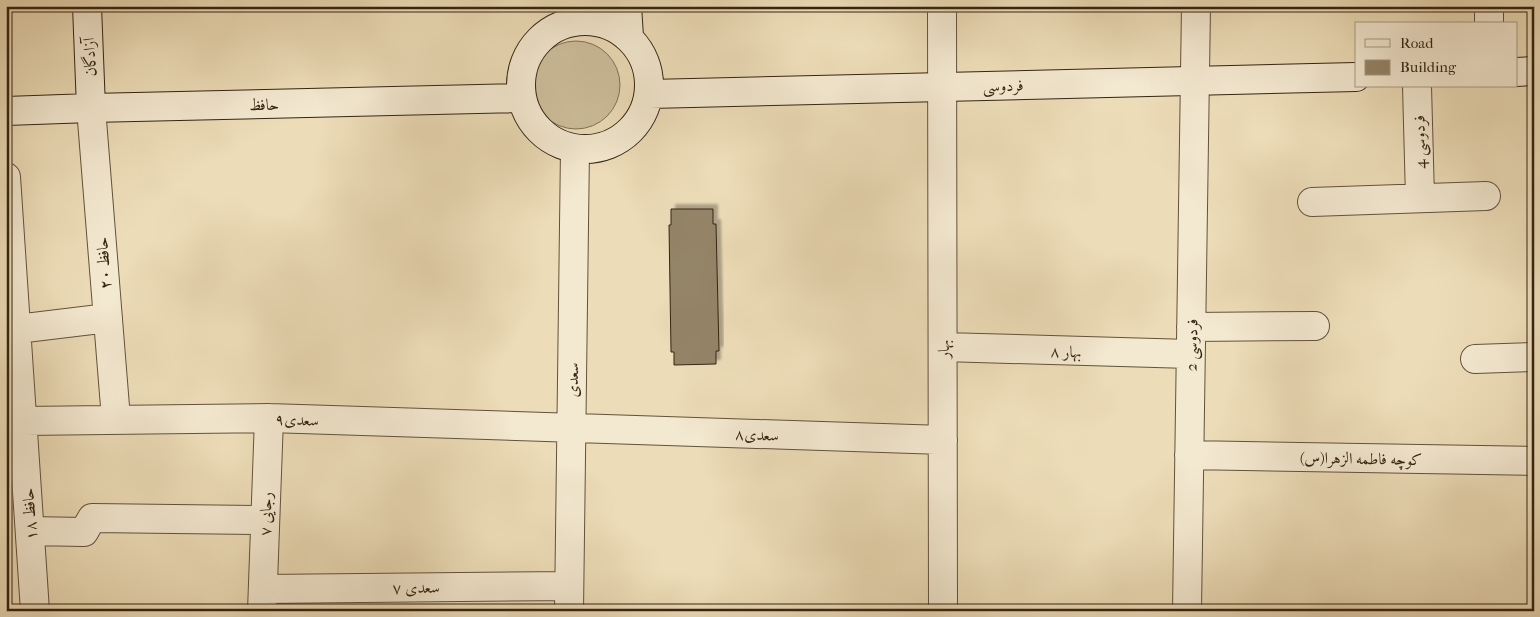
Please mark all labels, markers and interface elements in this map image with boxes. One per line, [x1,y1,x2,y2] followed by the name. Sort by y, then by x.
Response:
[1355,22,1518,88] legend
[1400,34,1434,52] text: Road
[79,36,100,77] street label: آزادگان
[1400,58,1457,76] text: Building
[982,75,1024,98] street label: فردوسی
[249,95,279,114] street label: حافظ
[1410,115,1431,169] street label: فردوسی 4
[92,236,115,290] street label: حافظ ۲۰
[1182,319,1203,372] street label: فردوسی 2
[934,340,954,360] street label: بهار
[1050,341,1082,363] street label: بهار ۸
[563,362,582,398] street label: سعدی
[275,409,319,430] street label: سعدی۹
[735,424,779,445] street label: سعدی۸
[1300,448,1422,471] street label: کوچه فاطمه الزهرا(س)
[18,487,41,541] street label: حافظ ۱۸
[255,492,277,537] street label: رجایی ۷
[392,578,440,597] street label: سعدی ۷

